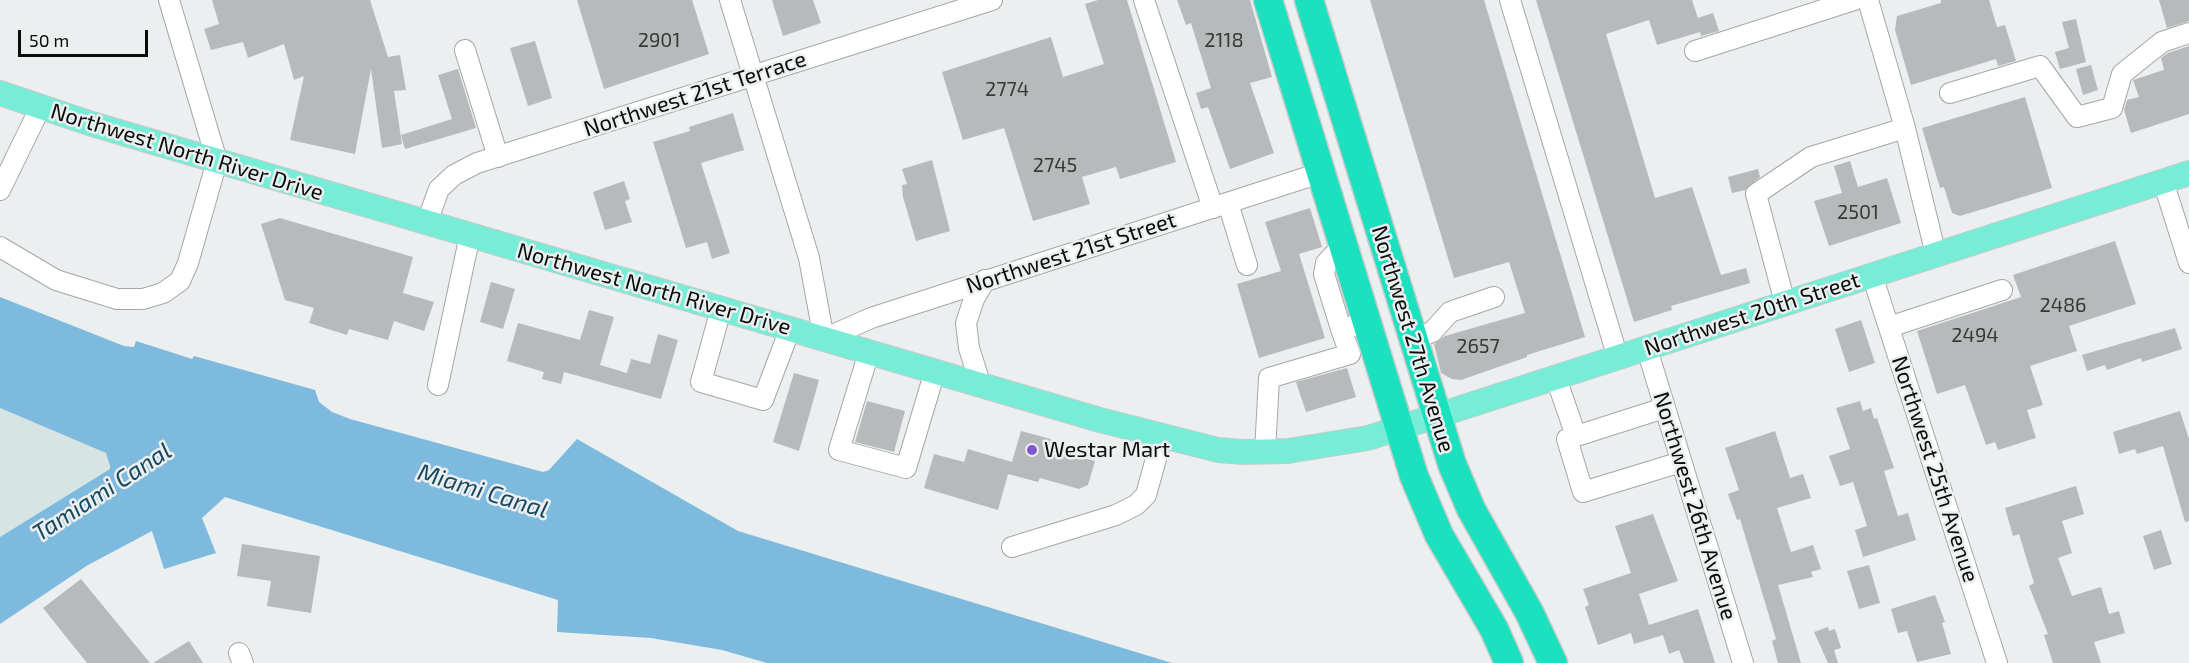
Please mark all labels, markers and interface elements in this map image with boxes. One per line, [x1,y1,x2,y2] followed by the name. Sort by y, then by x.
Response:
[21,18,152,56] scale bar
[638,28,680,52] house number: 2901
[1204,28,1244,52] house number: 2118
[29,29,69,51] text: 50 m
[581,46,809,142] street label: Northwest 21st Terrace
[985,77,1029,101] house number: 2774
[48,98,326,206] street label: Northwest North River Drive
[1033,153,1077,177] house number: 2745
[1837,200,1879,224] house number: 2501
[963,207,1179,299] street label: Northwest 21st Street
[1366,222,1460,456] street label: Northwest 27th Avenue
[514,237,794,341] street label: Northwest North River Drive
[1641,267,1863,361] street label: Northwest 20th Street
[2039,293,2087,317] house number: 2486
[1951,323,1999,347] house number: 2494
[1456,334,1500,358] house number: 2657
[1886,353,1984,585] street label: Northwest 25th Avenue
[1648,389,1742,623] street label: Northwest 26th Avenue
[27,436,177,548] water label: Tamiami Canal
[1044,437,1170,463] place label: Westar Mart
[1025,443,1039,457] marker: Westar Mart
[414,458,552,524] water label: Miami Canal

